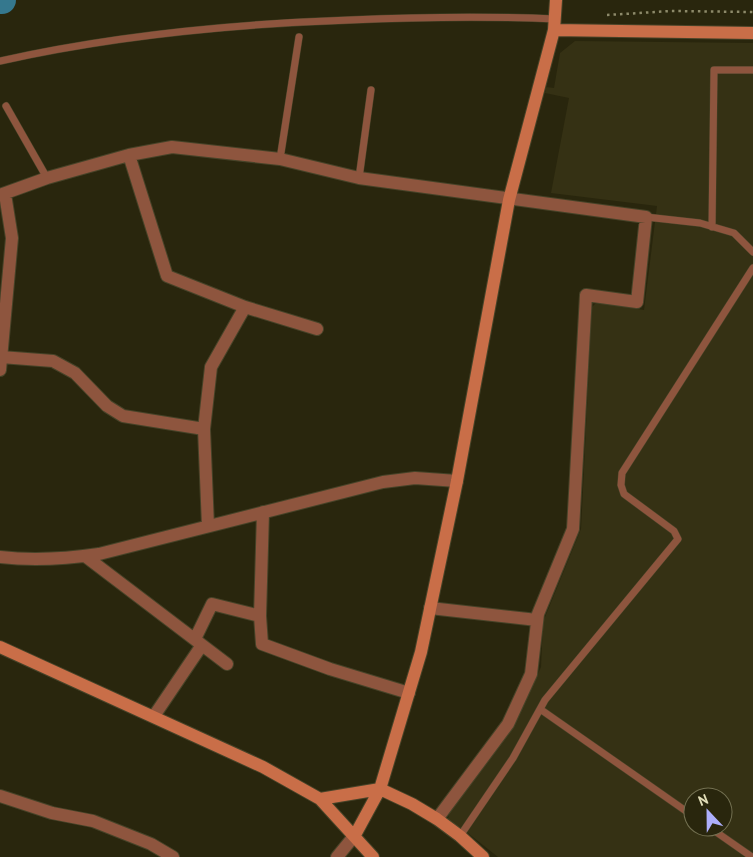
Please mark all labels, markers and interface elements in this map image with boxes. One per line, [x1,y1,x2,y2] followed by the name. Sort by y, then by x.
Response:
[683,787,733,837] north arrow
[695,790,711,810] text: N

